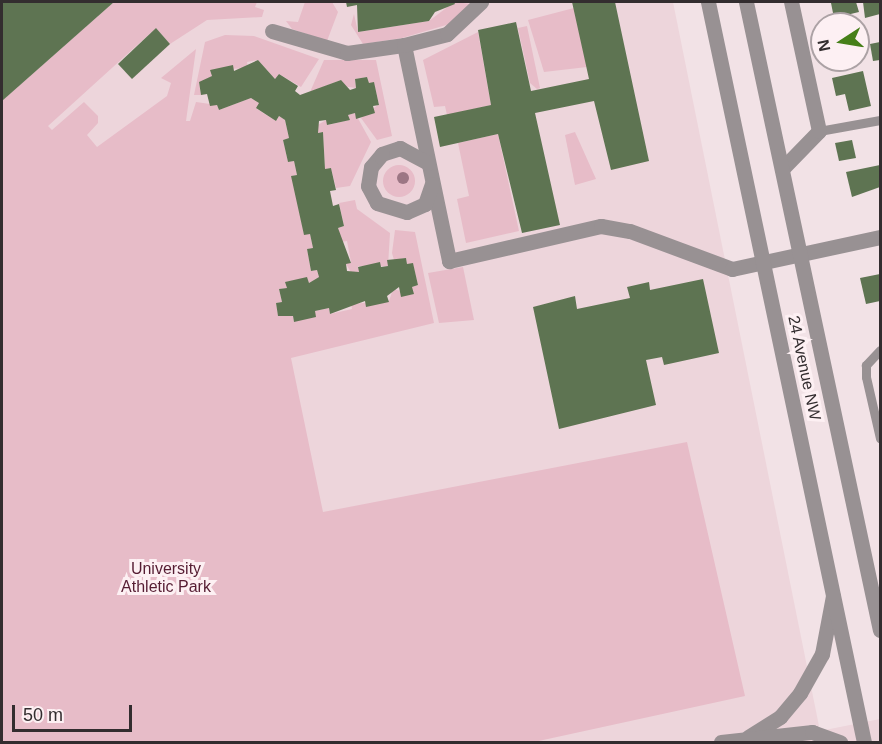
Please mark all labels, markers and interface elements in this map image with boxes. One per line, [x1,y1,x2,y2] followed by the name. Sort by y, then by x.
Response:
[810,12,870,72] north arrow
[814,38,833,53] text: N
[783,314,825,422] street label: 24 Avenue NW
[121,559,211,597] park label: University Athletic Park
[15,693,135,731] scale bar
[23,705,63,725] text: 50 m

